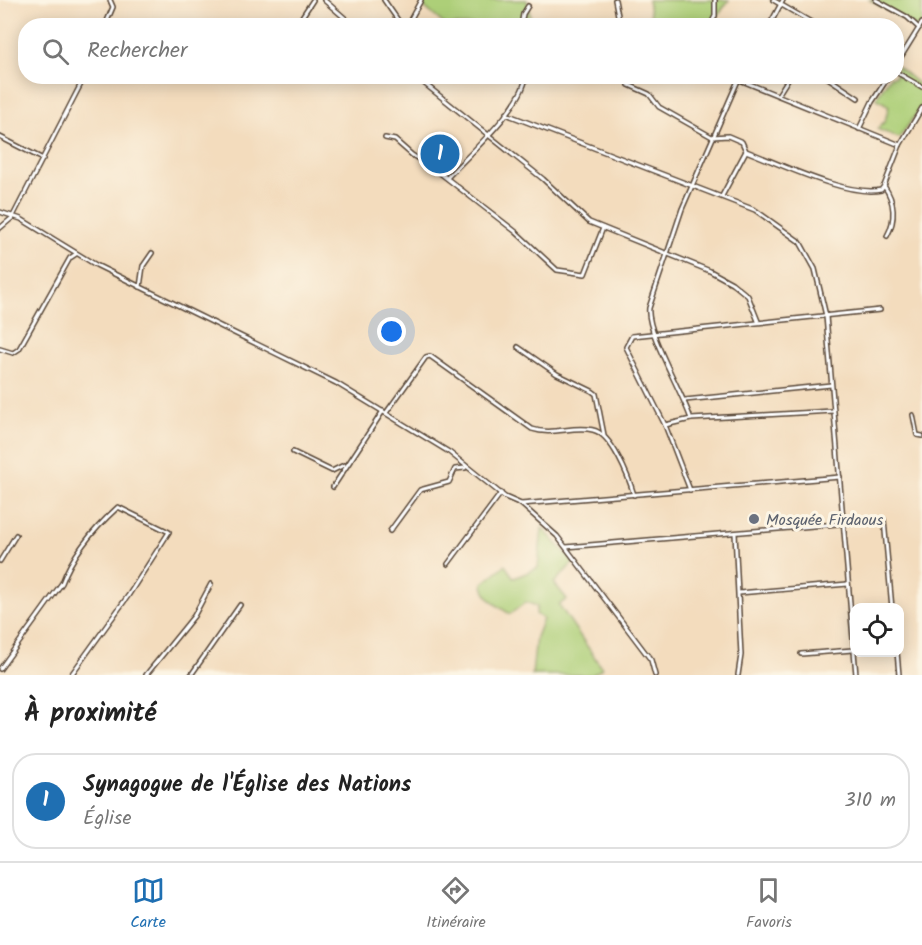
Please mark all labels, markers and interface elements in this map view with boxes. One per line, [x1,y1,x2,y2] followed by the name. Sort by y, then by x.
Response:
[18,18,904,84] search box
[87,34,187,69] text: Rechercher
[39,35,72,68] icon: search
[420,132,460,176] pin: 1
[377,317,406,346] your location
[766,508,883,533] place label: Mosquée Firdaous
[747,512,761,526] marker: Mosquée Firdaous
[850,603,904,657] map controls
[850,603,904,657] button: locate
[24,693,156,735] text: À proximité
[83,768,411,803] text: Synagogue de l'Église des Nations
[42,785,49,817] text: 1
[844,785,896,817] text: 310 m
[83,803,131,835] text: Église
[130,874,166,935] tab: Carte
[426,874,486,935] tab: Itinéraire
[746,874,792,935] tab: Favoris

